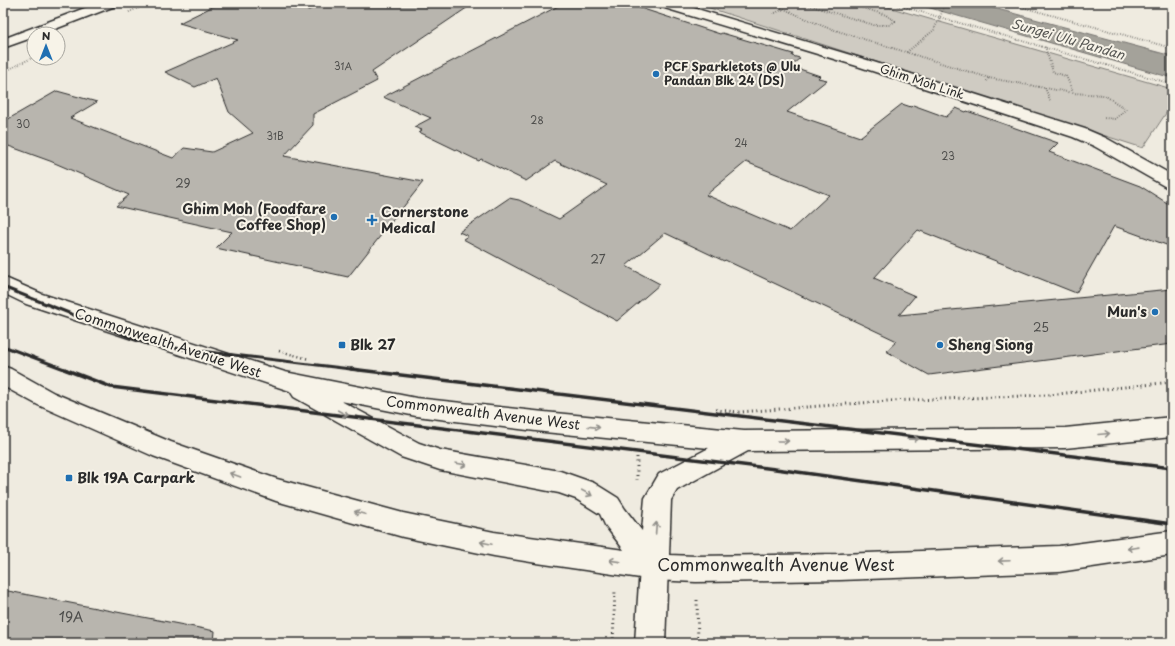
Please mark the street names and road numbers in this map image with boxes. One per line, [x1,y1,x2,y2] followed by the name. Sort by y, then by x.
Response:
[878,59,967,103] street label: Ghim Moh Link
[72,302,265,383] street label: Commonwealth Avenue West
[385,390,582,435] street label: Commonwealth Avenue West
[657,551,895,577] street label: Commonwealth Avenue West

